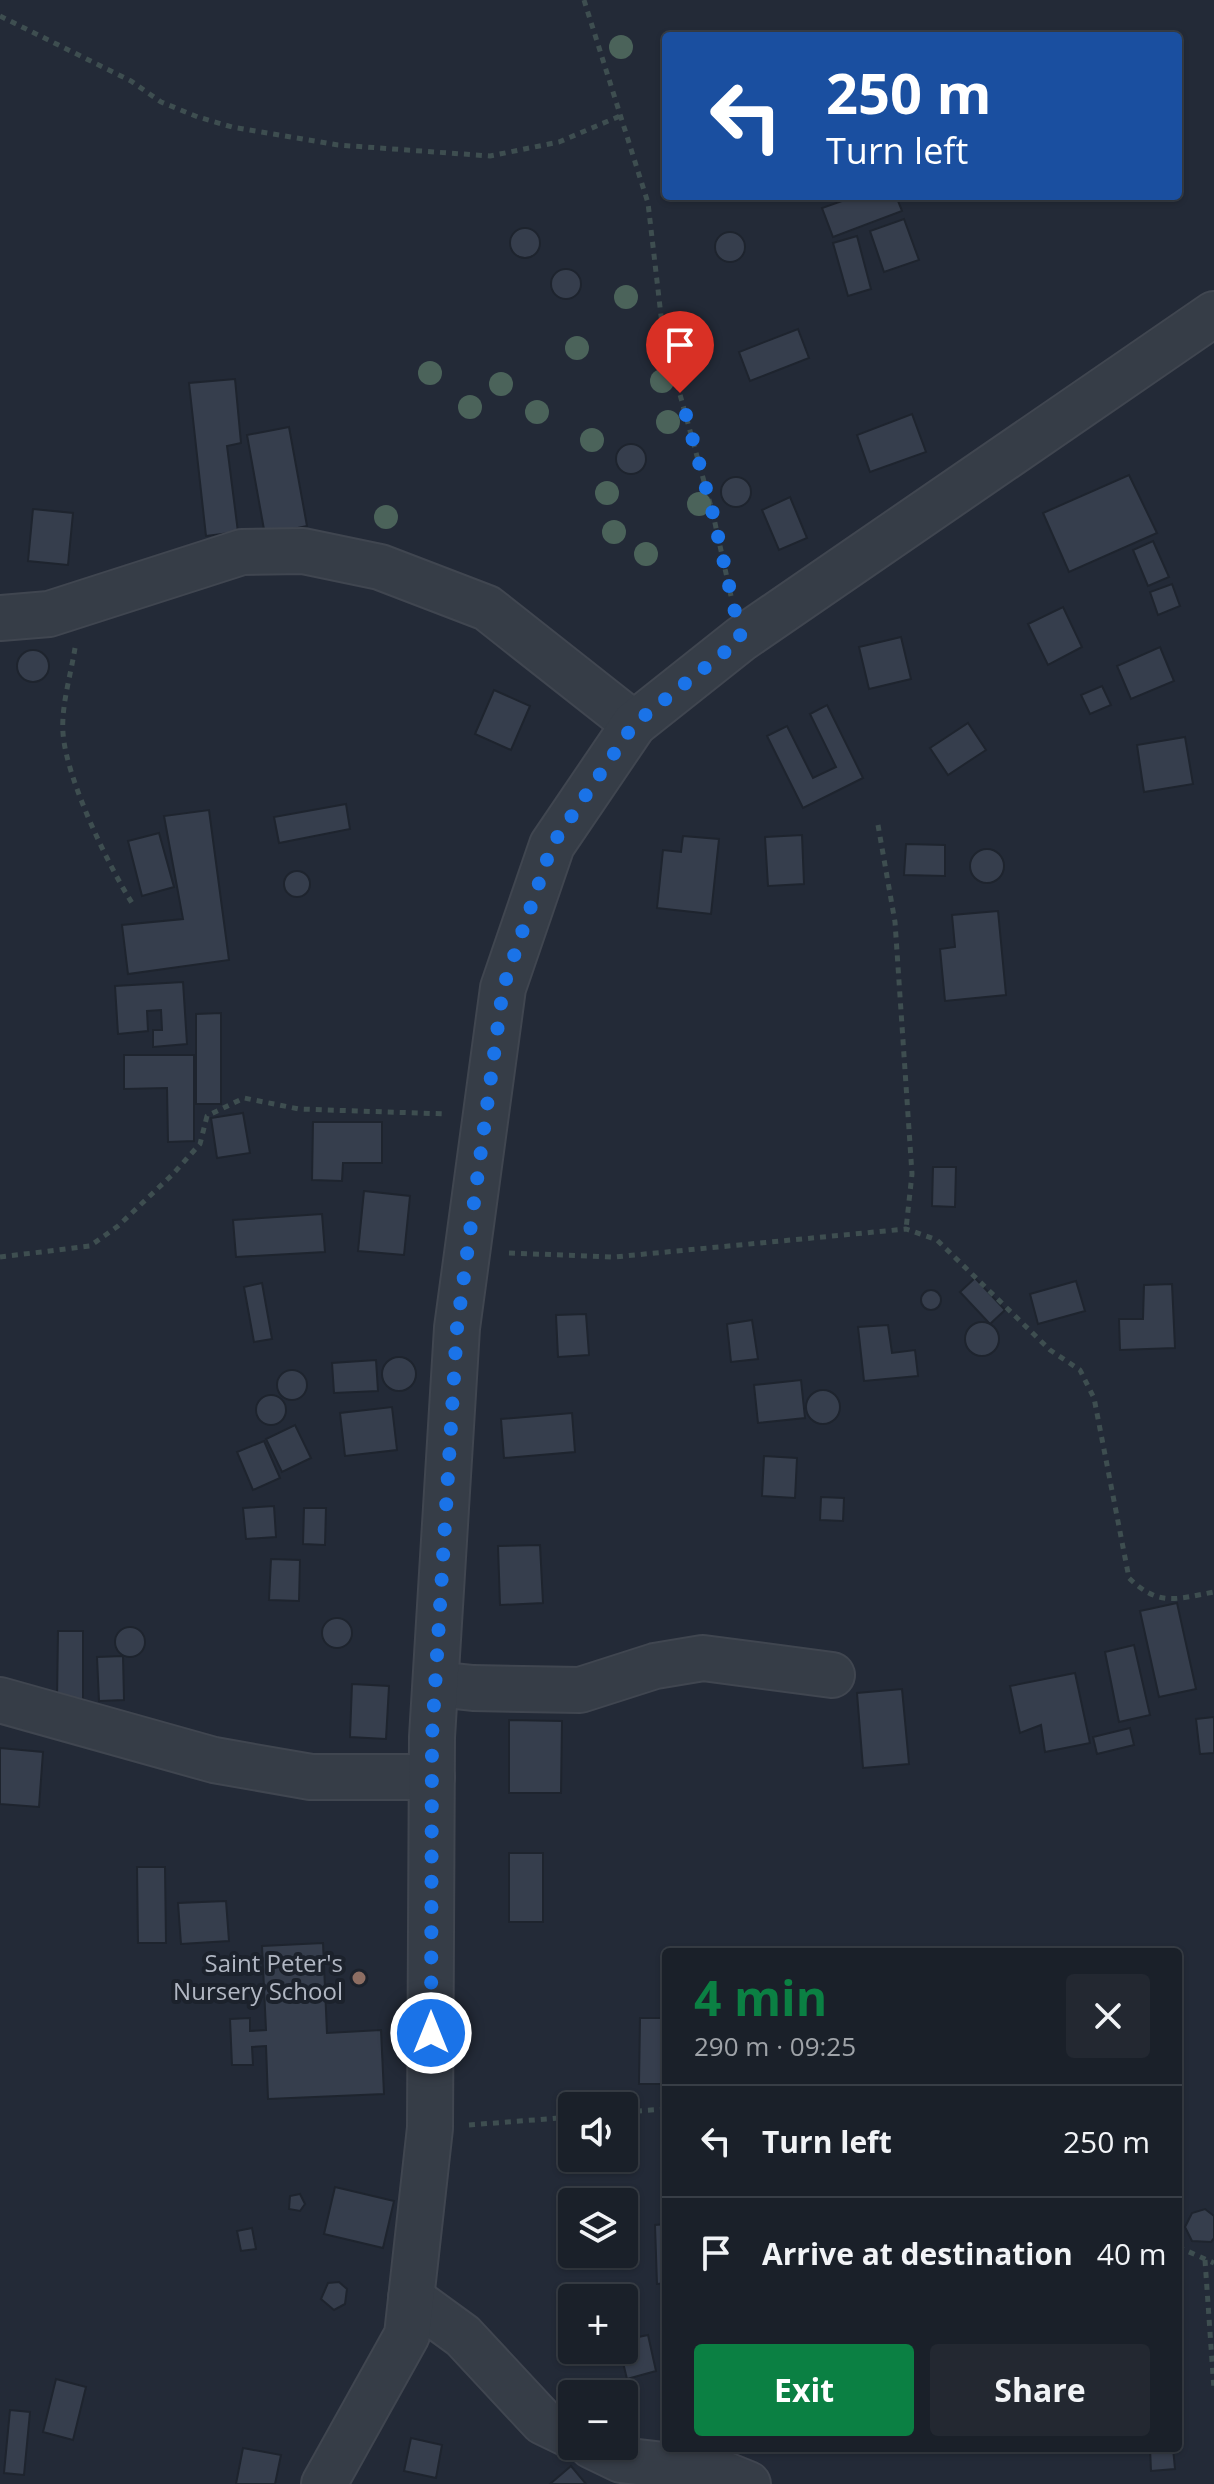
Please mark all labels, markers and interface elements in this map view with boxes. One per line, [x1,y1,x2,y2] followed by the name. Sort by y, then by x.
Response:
[826,54,992,130] text: 250 m
[694,64,798,168] icon: left
[826,126,968,175] text: Turn left
[646,311,714,393] pin
[658,323,702,367] icon: arrive
[173,1946,343,2007] place label: Saint Peter's Nursery School
[694,1965,827,2030] text: 4 min
[350,1969,368,1987] marker: Saint Peter's Nursery School
[1066,1974,1150,2058] button: close
[389,1991,473,2075] position arrow
[694,2028,856,2064] text: 290 m · 09:25
[558,2092,638,2460] map controls
[558,2092,638,2172] button: sound
[694,2119,738,2163] icon: left
[762,2121,892,2162] text: Turn left
[1063,2121,1150,2162] text: 250 m
[558,2188,638,2268] button: layers
[694,2231,738,2275] icon: arrive
[762,2233,1073,2274] text: Arrive at destination
[1097,2233,1167,2274] text: 40 m
[558,2284,638,2364] button: +
[694,2344,914,2436] button: Exit
[930,2344,1150,2436] button: Share
[558,2380,638,2460] button: −

